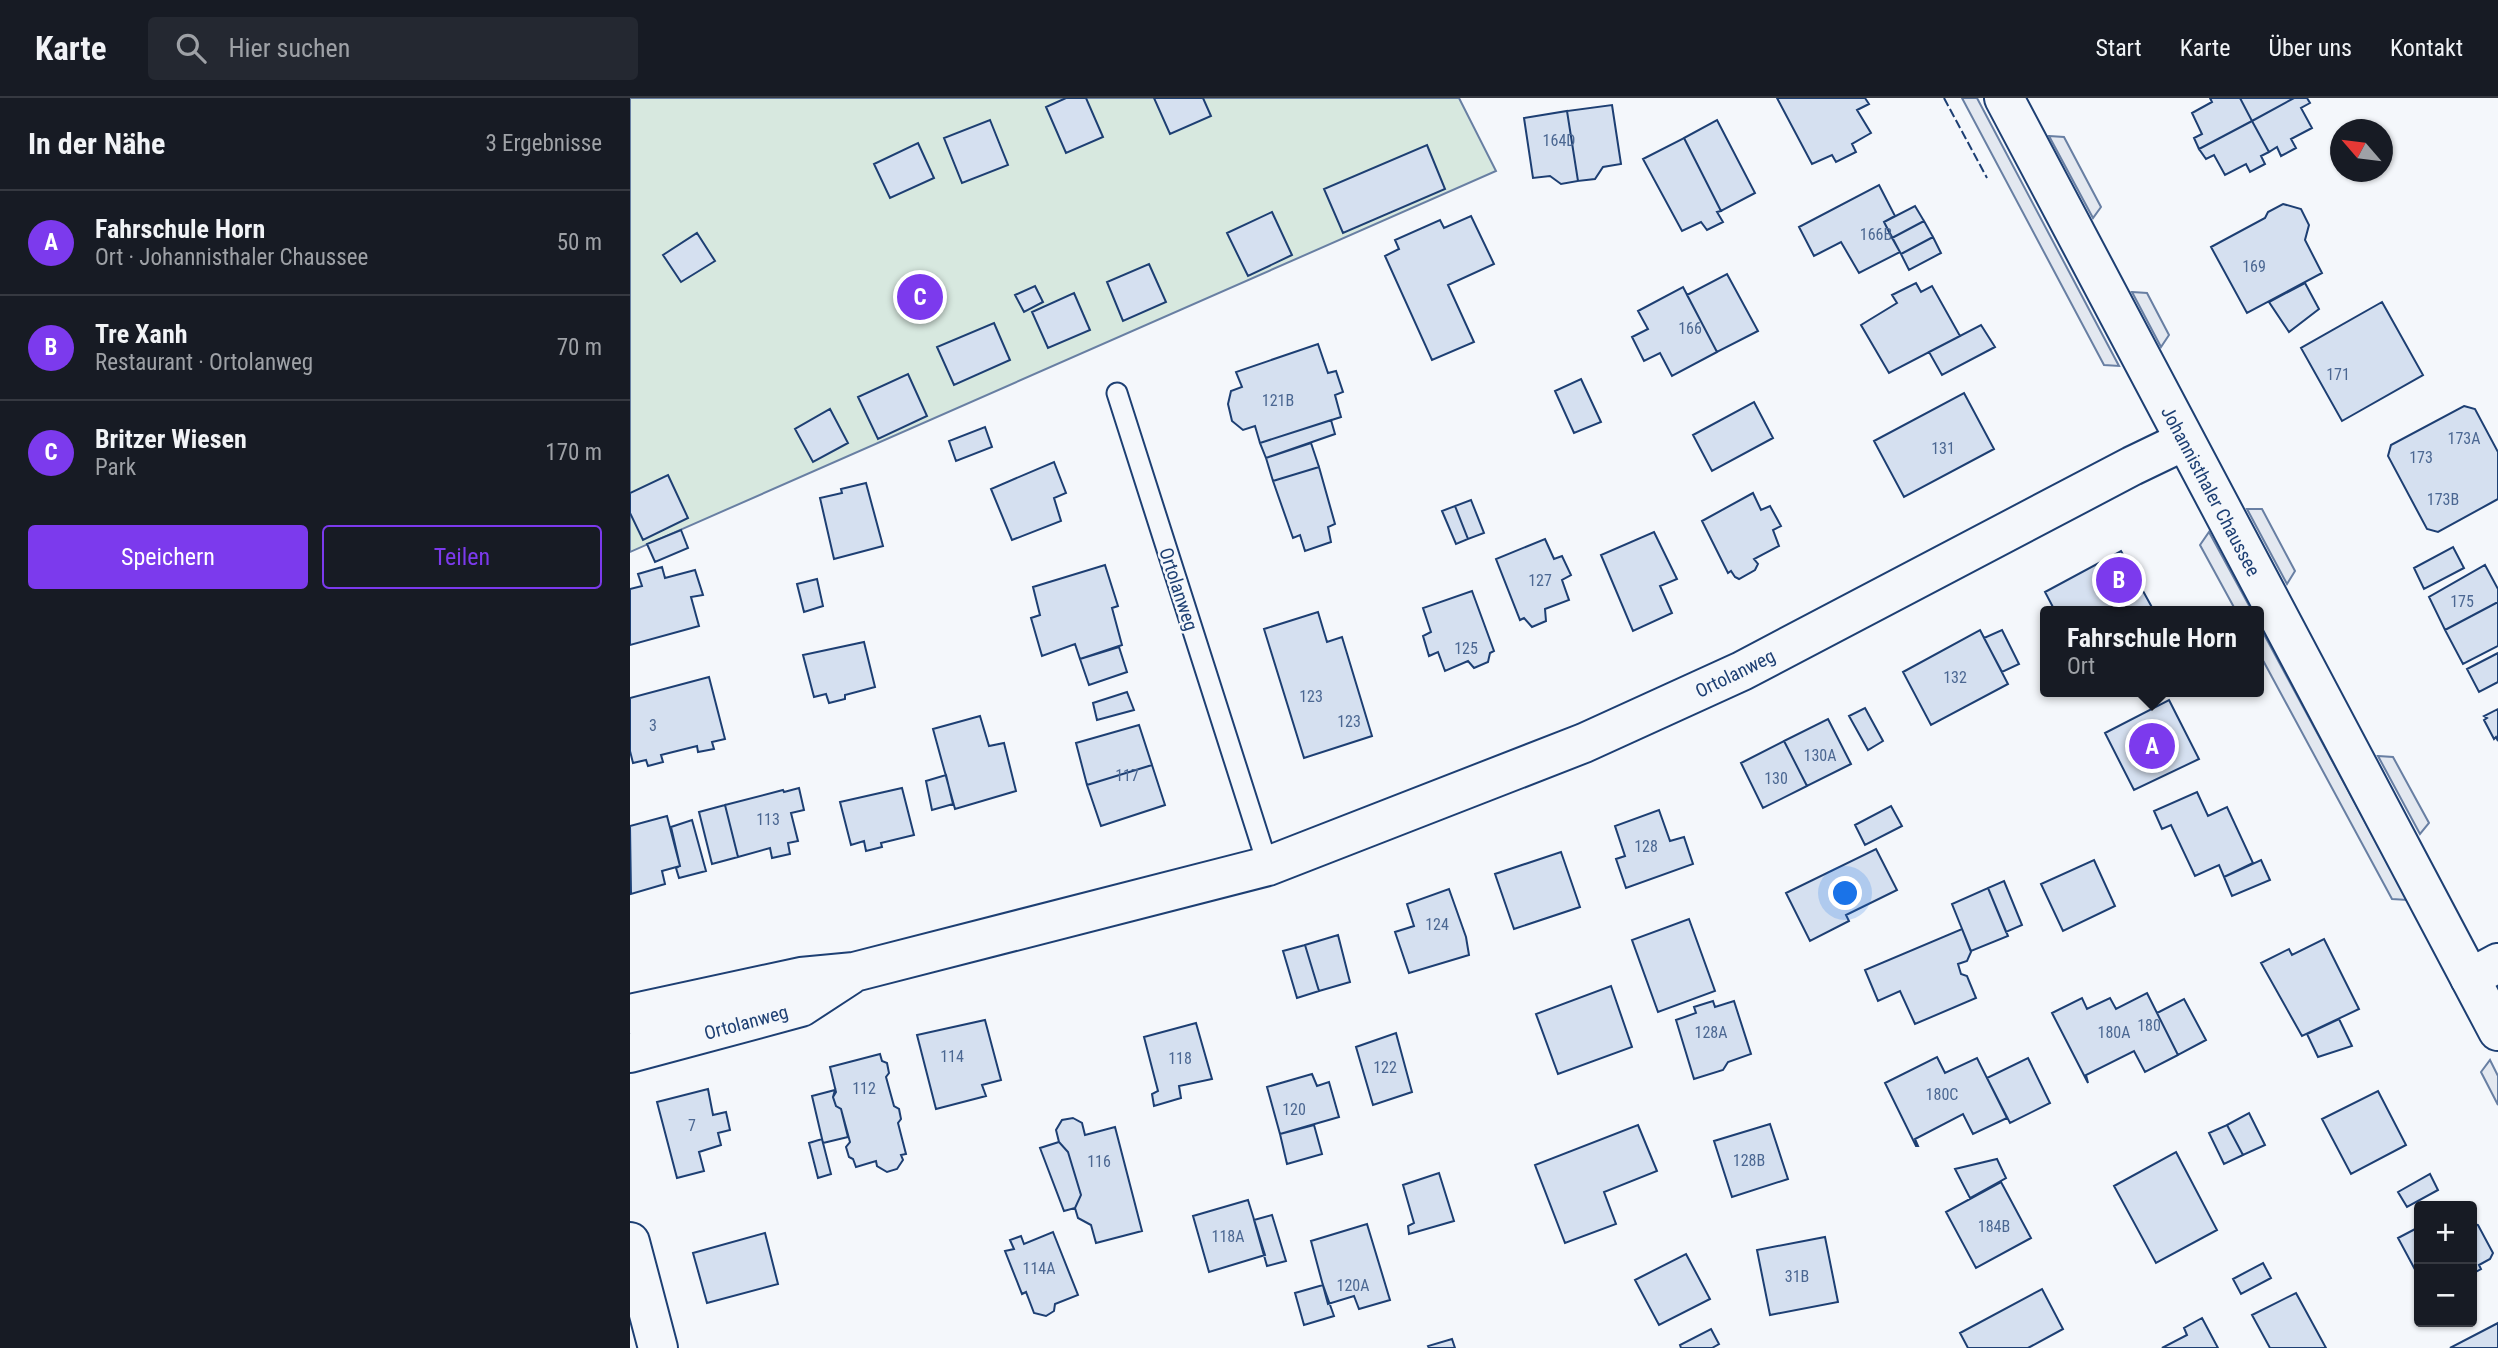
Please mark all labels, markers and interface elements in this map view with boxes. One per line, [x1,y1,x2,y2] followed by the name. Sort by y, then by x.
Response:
[148,17,638,80] search box
[35,29,106,68] text: Karte
[172,29,210,67] icon: search
[228,33,350,63] text: Hier suchen
[2096,34,2142,62] text: Start
[2180,34,2230,62] text: Karte
[2268,34,2352,62] text: Über uns
[2390,34,2463,62] text: Kontakt
[2330,119,2393,182] north arrow
[28,126,165,161] text: In der Nähe
[485,130,602,157] text: 3 Ergebnisse
[1543,131,1575,150] house number: 164D
[95,214,265,244] text: Fahrschule Horn
[1860,225,1892,244] house number: 166B
[44,229,58,256] text: A
[557,229,602,256] text: 50 m
[95,244,368,271] text: Ort · Johannisthaler Chaussee
[2242,257,2266,276] house number: 169
[897,271,943,323] pin: C
[95,319,187,349] text: Tre Xanh
[1678,319,1702,338] house number: 166
[45,334,57,361] text: B
[557,334,602,361] text: 70 m
[95,349,313,376] text: Restaurant · Ortolanweg
[2326,365,2350,384] house number: 171
[1262,391,1294,410] house number: 121B
[2156,402,2265,580] street label: Johannisthaler Chaussee
[95,424,247,454] text: Britzer Wiesen
[2448,429,2480,448] house number: 173A
[44,439,58,466] text: C
[545,439,602,466] text: 170 m
[1931,439,1955,458] house number: 131
[2409,448,2433,467] house number: 173
[95,454,136,481] text: Park
[2427,490,2459,509] house number: 173B
[28,525,308,589] button: Speichern
[322,525,602,589] button: Teilen
[1154,545,1203,634] street label: Ortolanweg
[2096,554,2142,606] pin: B
[1528,571,1552,590] house number: 127
[2450,592,2474,611] house number: 175
[2040,606,2264,697] popup
[2067,623,2237,653] text: Fahrschule Horn
[1454,639,1478,658] house number: 125
[1692,644,1779,703] street label: Ortolanweg
[2067,653,2095,680] text: Ort
[1943,668,1967,687] house number: 132
[1299,687,1323,706] house number: 123
[1337,712,1361,731] house number: 123
[649,716,657,735] house number: 3
[2129,720,2175,772] pin: A
[1804,746,1836,765] house number: 130A
[1115,766,1139,785] house number: 117
[1764,769,1788,788] house number: 130
[756,810,780,829] house number: 113
[1634,837,1658,856] house number: 128
[1828,876,1862,910] your location
[1425,915,1449,934] house number: 124
[702,1000,791,1045] street label: Ortolanweg
[2137,1016,2161,1035] house number: 180
[1695,1023,1727,1042] house number: 128A
[2098,1023,2130,1042] house number: 180A
[940,1047,964,1066] house number: 114
[1168,1049,1192,1068] house number: 118
[1373,1058,1397,1077] house number: 122
[852,1079,876,1098] house number: 112
[1926,1085,1958,1104] house number: 180C
[1282,1100,1306,1119] house number: 120
[688,1116,696,1135] house number: 7
[1733,1151,1765,1170] house number: 128B
[1087,1152,1111,1171] house number: 116
[2414,1201,2477,1327] map controls
[2414,1201,2477,1264] button: +
[1978,1217,2010,1236] house number: 184B
[1212,1227,1244,1246] house number: 118A
[1023,1259,1055,1278] house number: 114A
[2414,1264,2477,1327] button: −
[1785,1267,1809,1286] house number: 31B
[1337,1276,1369,1295] house number: 120A

